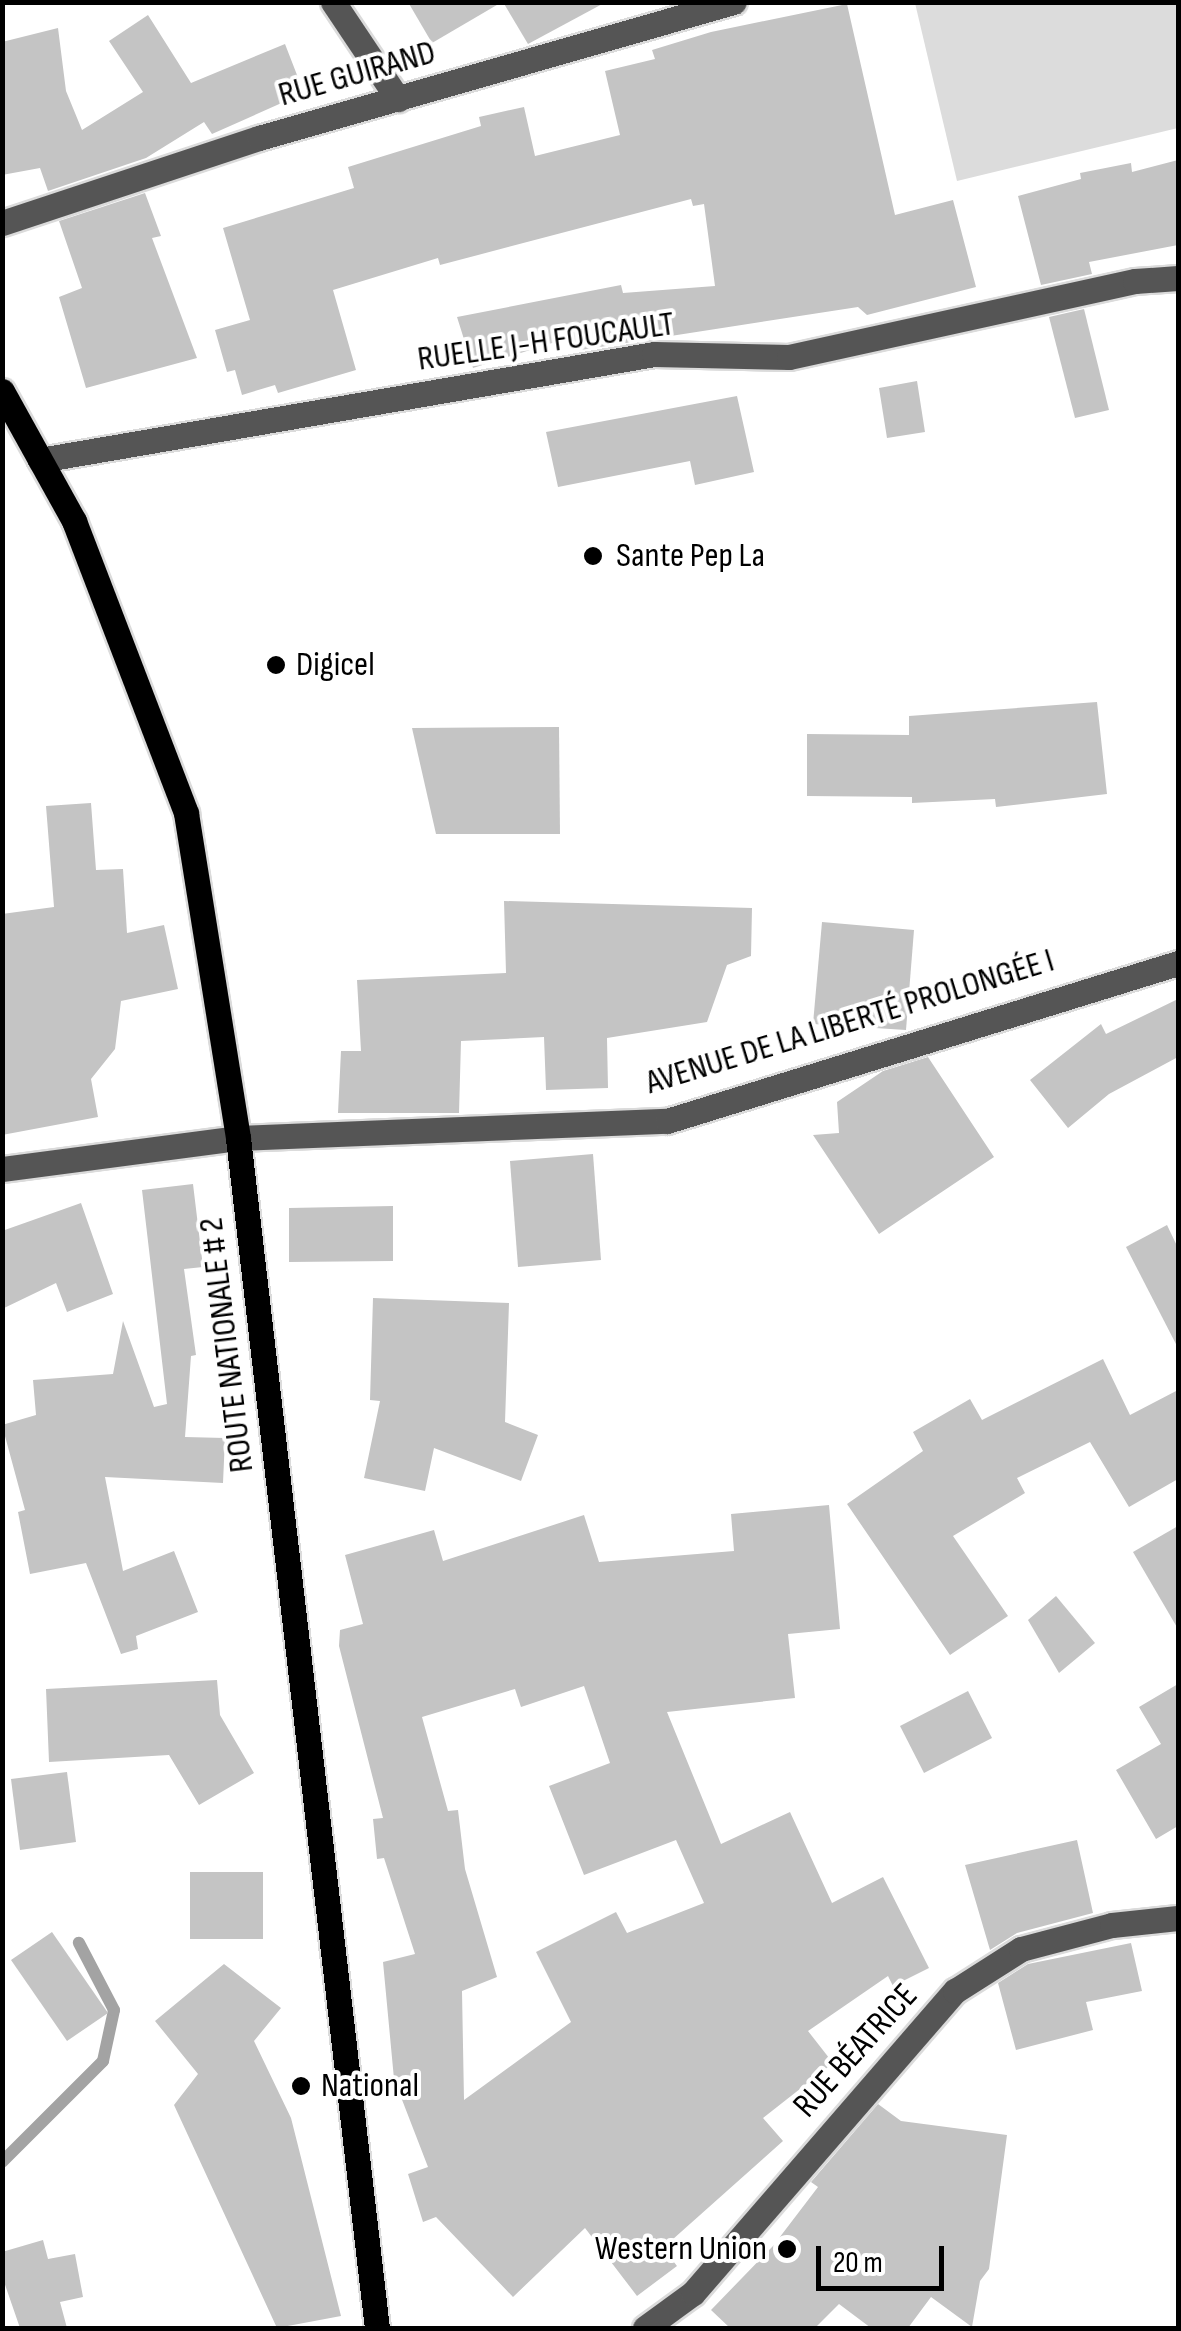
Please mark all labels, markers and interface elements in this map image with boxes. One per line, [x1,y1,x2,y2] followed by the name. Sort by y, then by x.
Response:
[274,32,440,116] street label: RUE GUIRAND
[415,303,677,381] street label: RUELLE J-H FOUCAULT
[616,535,765,577] place label: Sante Pep La
[580,543,606,569] marker: Sante Pep La
[296,644,375,686] place label: Digicel
[265,654,287,676] marker: Digicel
[641,940,1059,1104] street label: AVENUE DE LA LIBERTÉ PROLONGÉE I
[191,1215,263,1475] street label: ROUTE NATIONALE # 2
[785,1975,927,2127] street label: RUE BÉATRICE
[321,2065,419,2107] place label: National
[290,2075,312,2097] marker: National
[821,2226,948,2288] scale bar
[595,2228,767,2270] place label: Western Union
[776,2238,798,2260] marker: Western Union
[833,2245,883,2281] text: 20 m

